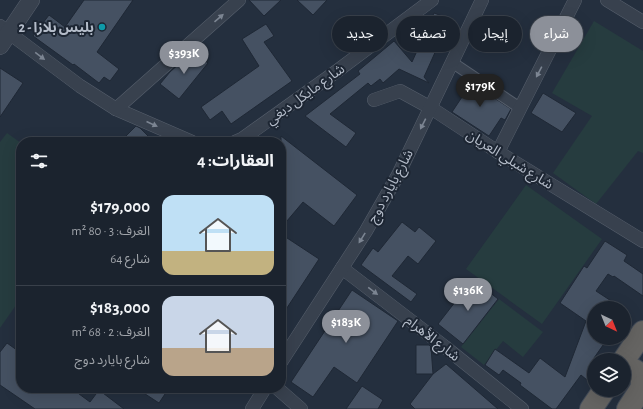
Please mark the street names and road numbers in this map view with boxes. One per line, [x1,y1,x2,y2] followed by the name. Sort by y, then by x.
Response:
[264,62,349,130] street label: شارع مايكل دبغي
[462,128,555,195] street label: شارع شبلي العريان
[366,147,419,227] street label: شارع بايارد دوج
[401,312,463,367] street label: شارع الأهرام

